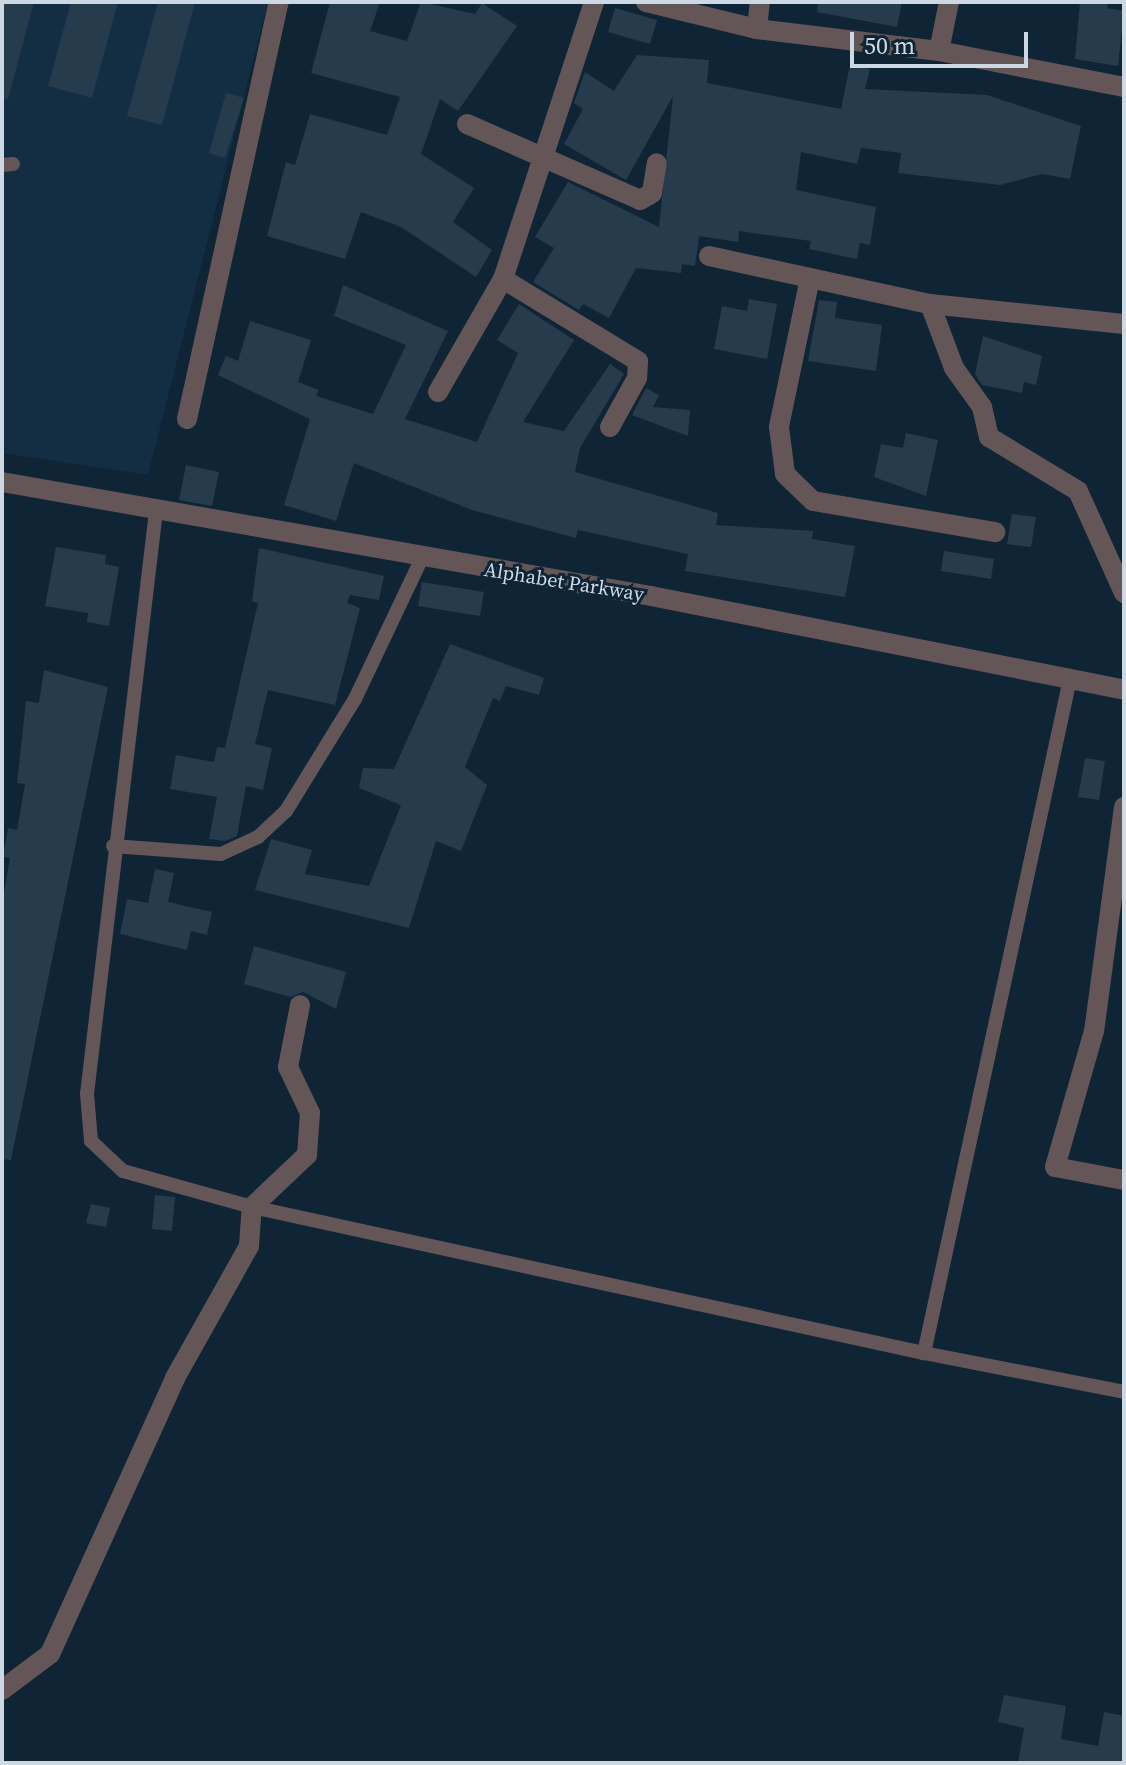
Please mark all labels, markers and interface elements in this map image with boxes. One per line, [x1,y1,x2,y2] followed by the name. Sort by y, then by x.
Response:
[854,16,1032,66] scale bar
[864,29,915,62] text: 50 m
[482,558,646,606] street label: Alphabet Parkway

